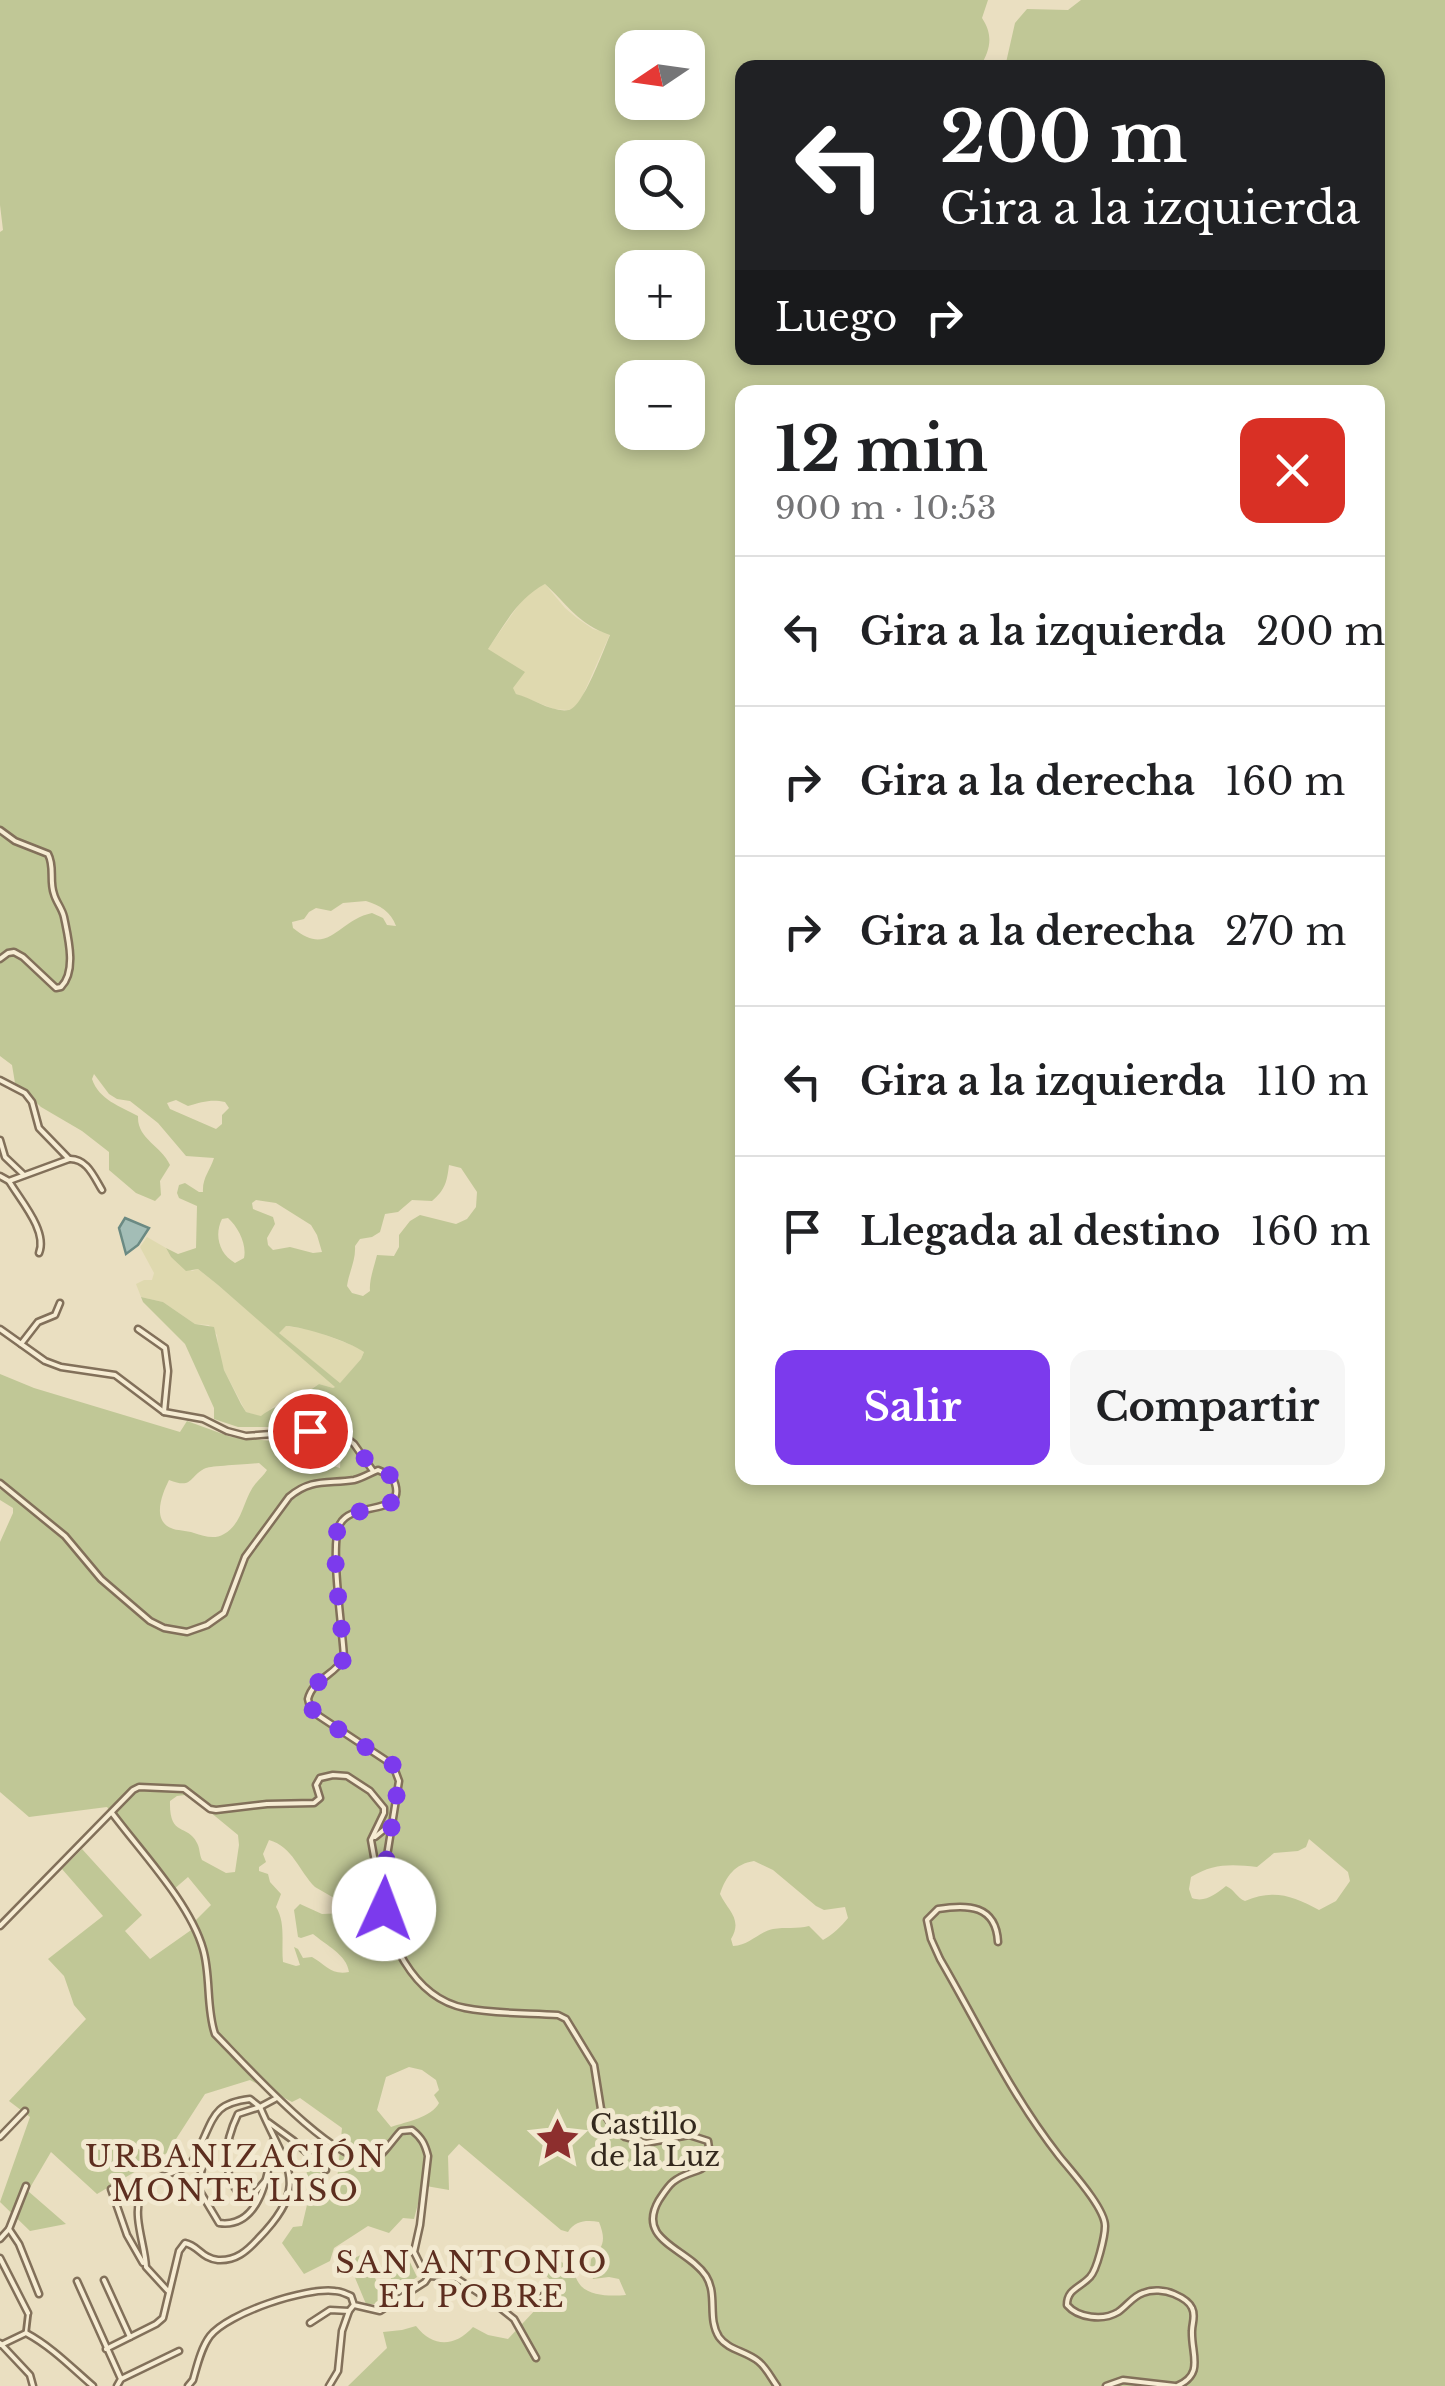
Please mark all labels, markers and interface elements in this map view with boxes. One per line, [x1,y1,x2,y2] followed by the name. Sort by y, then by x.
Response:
[615,30,705,120] north arrow
[615,30,705,450] map controls
[940,94,1187,181] text: 200 m
[775,100,905,230] icon: left
[615,140,705,230] button: search
[940,180,1360,236] text: Gira a la izquierda
[615,250,705,340] button: +
[917,290,972,345] icon: right
[775,294,897,341] text: Luego
[615,360,705,450] button: −
[775,413,988,487] text: 12 min
[1240,418,1345,523] button: close
[775,488,996,528] text: 900 m · 10:53
[775,604,830,659] icon: left
[860,608,1226,655] text: Gira a la izquierda
[1256,608,1385,655] text: 200 m
[775,754,830,809] icon: right
[860,758,1195,805] text: Gira a la derecha
[1225,758,1345,805] text: 160 m
[775,904,830,959] icon: right
[860,908,1195,955] text: Gira a la derecha
[1225,908,1346,955] text: 270 m
[775,1054,830,1109] icon: left
[860,1058,1226,1105] text: Gira a la izquierda
[1256,1058,1369,1105] text: 110 m
[775,1204,830,1259] icon: arrive
[860,1208,1220,1255] text: Llegada al destino
[1250,1208,1371,1255] text: 160 m
[775,1350,1050,1465] button: Salir
[1070,1350,1345,1465] button: Compartir
[268,1389,353,1474] pin
[283,1404,338,1459] icon: arrive
[332,1857,436,1961] position arrow
[590,2107,720,2174] place label: Castillo de la Luz
[533,2116,581,2164] place icon: Castillo de la Luz
[85,2138,387,2209] district label: URBANIZACIÓN MONTE LISO
[335,2244,609,2315] district label: SAN ANTONIO EL POBRE

